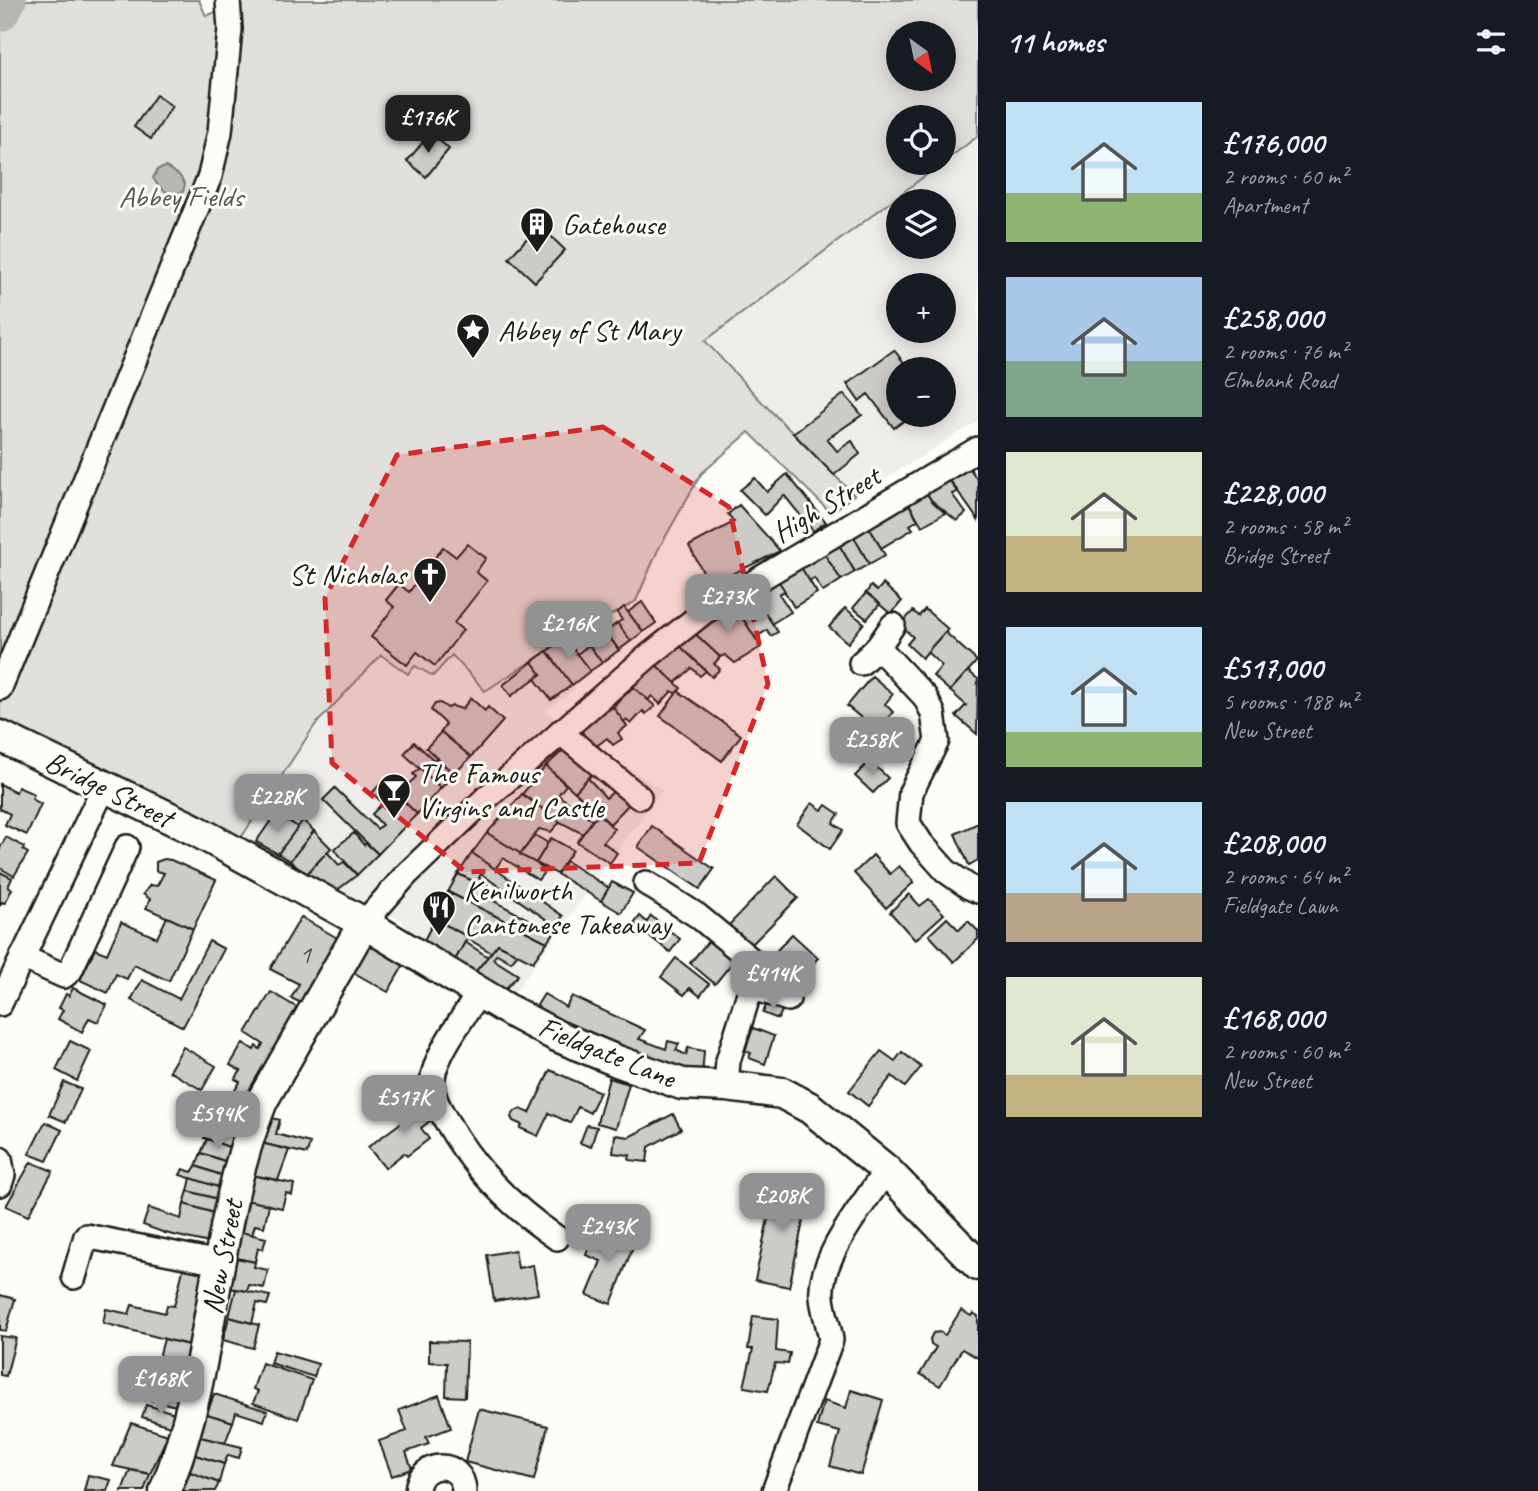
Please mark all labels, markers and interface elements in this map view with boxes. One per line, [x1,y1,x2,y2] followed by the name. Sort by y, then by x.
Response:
[886,21,956,91] north arrow
[886,21,956,427] map controls
[1006,23,1104,61] text: 11 homes
[1472,23,1510,61] icon: filters
[379,96,477,155] pin: £176K
[401,103,455,132] text: £176K
[886,105,956,175] button: locate
[1223,124,1324,162] text: £176,000
[1062,130,1146,214] icon: home
[1223,162,1347,191] text: 2 rooms · 60 m²
[119,177,246,215] park label: Abbey Fields
[886,189,956,259] button: layers
[1223,191,1308,220] text: Apartment
[518,205,556,254] building icon: Gatehouse
[562,205,667,243] place label: Gatehouse
[886,273,956,343] button: +
[1223,299,1323,337] text: £258,000
[1062,305,1146,389] icon: home
[454,311,492,360] place icon: Abbey of St Mary
[498,311,683,349] place label: Abbey of St Mary
[1223,337,1347,366] text: 2 rooms · 76 m²
[886,357,956,427] button: −
[1223,366,1336,395] text: Elmbank Road
[765,455,889,551] street label: High Street
[1223,474,1323,512] text: £228,000
[1062,480,1146,564] icon: home
[1223,512,1347,541] text: 2 rooms · 58 m²
[1223,541,1328,570] text: Bridge Street
[289,555,409,593] place label: St Nicholas
[411,555,449,604] church icon: St Nicholas
[679,574,777,634] pin: £273K
[702,582,755,611] text: £273K
[520,602,618,661] pin: £216K
[542,609,596,638] text: £216K
[1223,649,1323,687] text: £517,000
[1062,655,1146,739] icon: home
[1223,687,1358,716] text: 5 rooms · 188 m²
[1223,716,1312,745] text: New Street
[823,718,921,777] pin: £258K
[846,725,898,754] text: £258K
[39,742,183,838] street label: Bridge Street
[418,754,606,826] place label: The Famous Virgins and Castle
[375,771,413,820] bar icon: The Famous Virgins and Castle
[228,774,326,834] pin: £228K
[250,782,304,811] text: £228K
[1223,824,1323,862] text: £208,000
[1062,830,1146,914] icon: home
[1223,862,1347,891] text: 2 rooms · 64 m²
[464,871,673,943] place label: Kenilworth Cantonese Takeaway
[420,888,458,937] restaurant icon: Kenilworth Cantonese Takeaway
[1223,891,1338,920] text: Fieldgate Lawn
[299,938,312,971] house number: 1
[724,951,822,1011] pin: £414K
[746,959,800,988] text: £414K
[1223,999,1324,1037] text: £168,000
[1062,1005,1146,1089] icon: home
[533,1007,683,1097] street label: Fieldgate Lane
[1223,1037,1347,1066] text: 2 rooms · 60 m²
[1223,1066,1312,1095] text: New Street
[355,1076,453,1135] pin: £517K
[378,1083,430,1112] text: £517K
[169,1092,267,1151] pin: £594K
[192,1099,244,1128] text: £594K
[733,1174,831,1233] pin: £208K
[755,1181,809,1210] text: £208K
[192,1194,252,1317] street label: New Street
[559,1204,657,1264] pin: £243K
[581,1212,635,1241] text: £243K
[112,1356,210,1416] pin: £168K
[134,1364,188,1393] text: £168K

